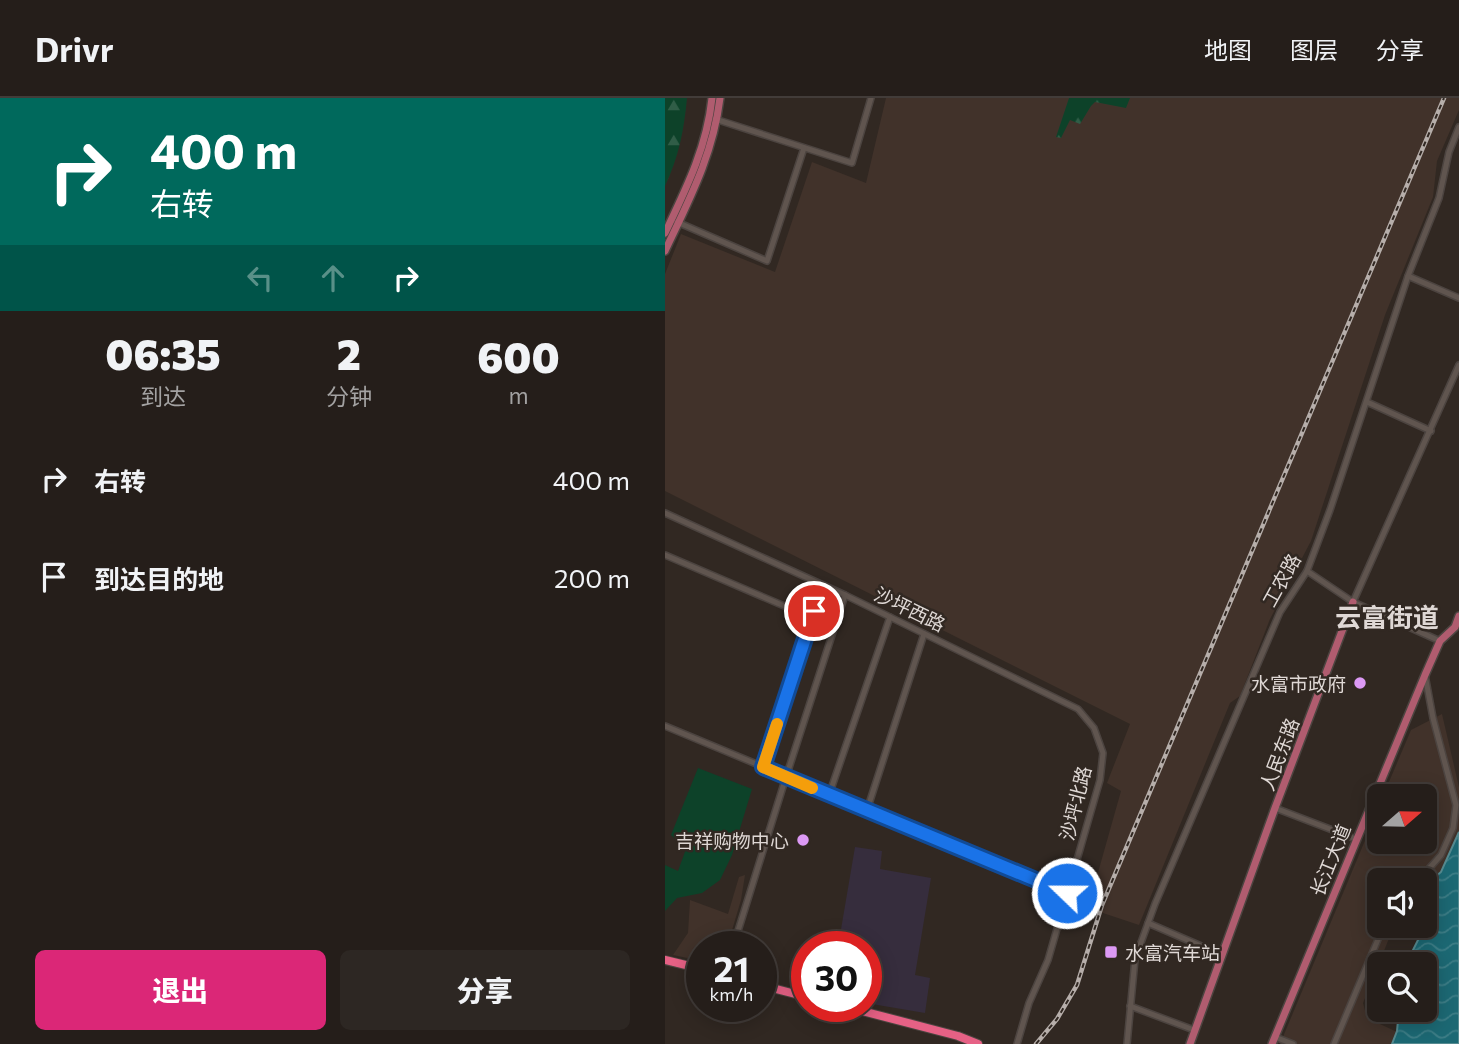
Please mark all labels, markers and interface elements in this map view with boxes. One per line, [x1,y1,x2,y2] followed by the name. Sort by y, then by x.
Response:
[35,28,114,69] text: Drivr
[1204,35,1252,64] text: 地图
[1290,35,1338,64] text: 图层
[1376,35,1424,64] text: 分享
[150,119,297,179] text: 400 m
[35,126,126,217] icon: right
[150,183,214,223] text: 右转
[241,259,279,297] icon: left
[314,259,352,297] icon: ahead
[387,259,425,297] icon: right
[105,327,221,379] text: 06:35
[337,327,361,379] text: 2
[477,330,560,382] text: 600
[508,381,529,409] text: m
[140,382,186,410] text: 到达
[326,382,372,410] text: 分钟
[35,460,73,498] icon: right
[553,464,630,495] text: 400 m
[94,465,146,496] text: 右转
[1257,549,1305,611] street label: 工农路
[35,558,73,596] icon: arrive
[554,562,630,593] text: 200 m
[94,563,224,594] text: 到达目的地
[784,581,844,641] pin
[871,582,949,636] street label: 沙坪西路
[795,592,833,630] icon: arrive
[1335,601,1439,632] district label: 云富街道
[1251,672,1346,695] place label: 水富市政府
[1352,675,1368,691] marker: 水富市政府
[1255,714,1303,794] street label: 人民东路
[1055,763,1095,843] street label: 沙坪北路
[1367,784,1437,854] north arrow
[1367,784,1437,1022] map controls
[1305,820,1355,900] street label: 长江大道
[675,829,789,852] place label: 吉祥购物中心
[795,832,811,848] marker: 吉祥购物中心
[1030,856,1104,930] position arrow
[1367,868,1437,938] button: sound
[791,931,882,1022] speed limit sign: 30
[1125,941,1220,964] place label: 水富汽车站
[1103,944,1119,960] marker: 水富汽车站
[714,946,749,989] text: 21
[35,950,326,1030] button: 退出
[340,950,630,1030] button: 分享
[1367,952,1437,1022] button: search
[710,983,753,1005] text: km/h

